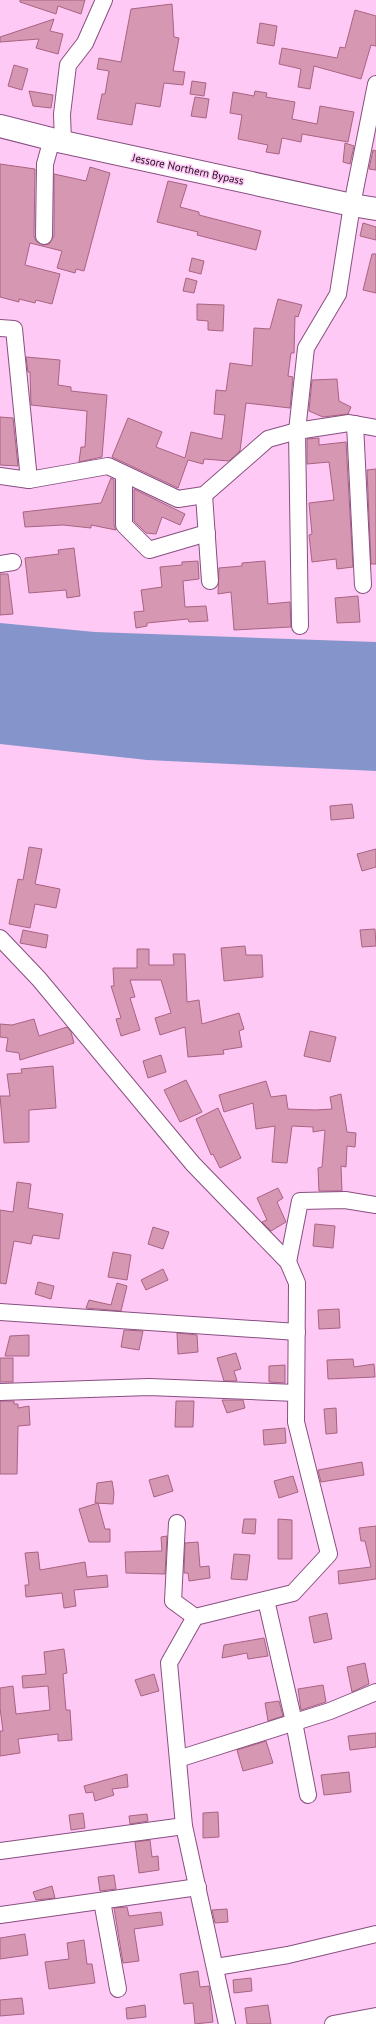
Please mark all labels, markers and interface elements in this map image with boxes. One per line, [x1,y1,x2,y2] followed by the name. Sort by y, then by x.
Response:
[130,150,245,188] street label: Jessore Northern Bypass

